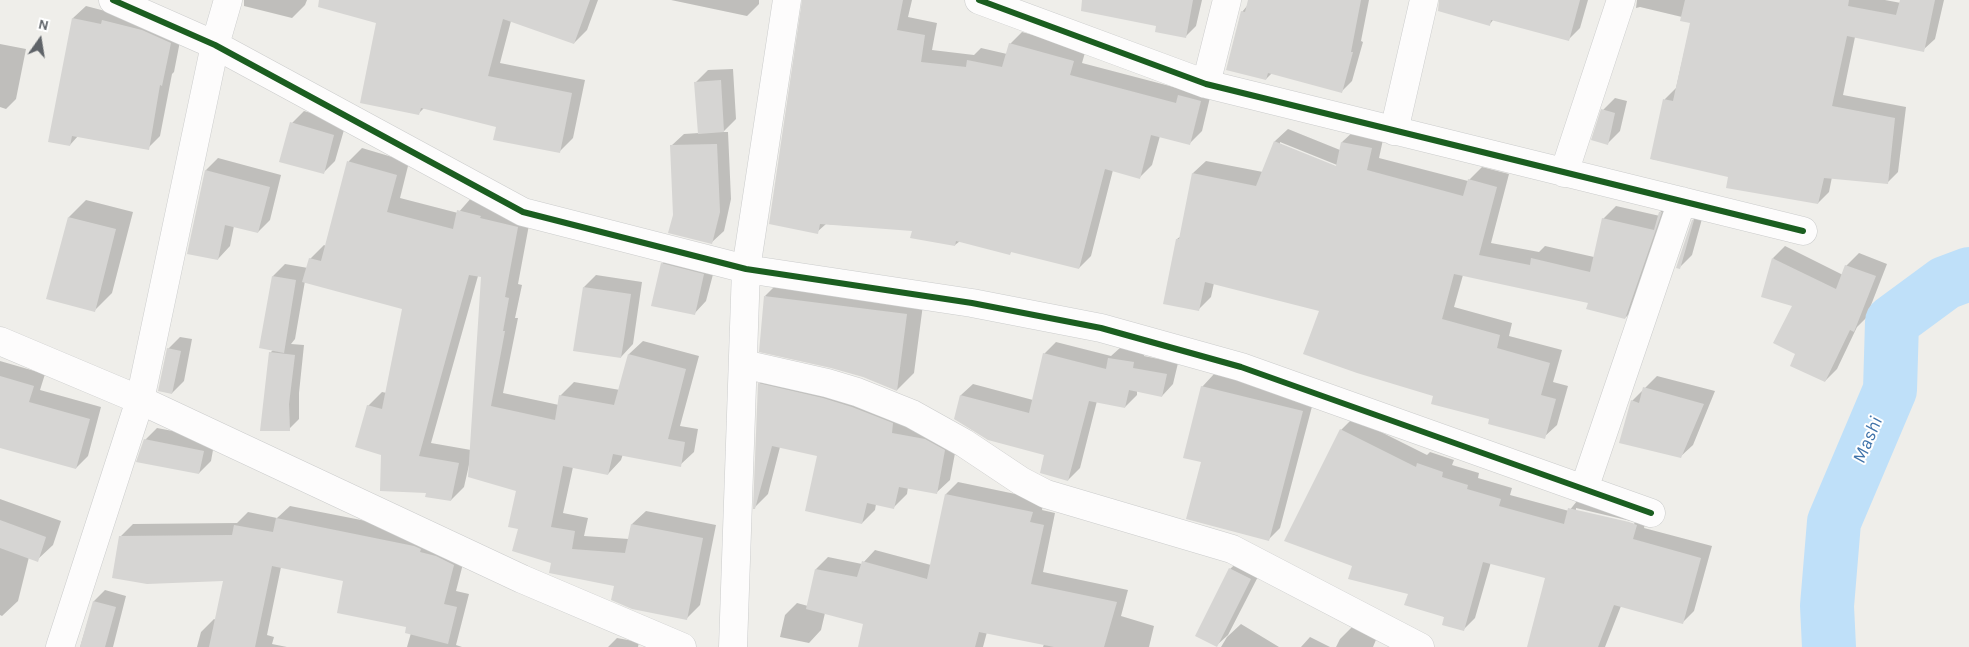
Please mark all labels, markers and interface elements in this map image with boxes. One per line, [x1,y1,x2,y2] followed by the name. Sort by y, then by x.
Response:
[15,15,65,65] north arrow
[37,15,50,34] text: N
[1848,413,1888,467] water label: Mashi

